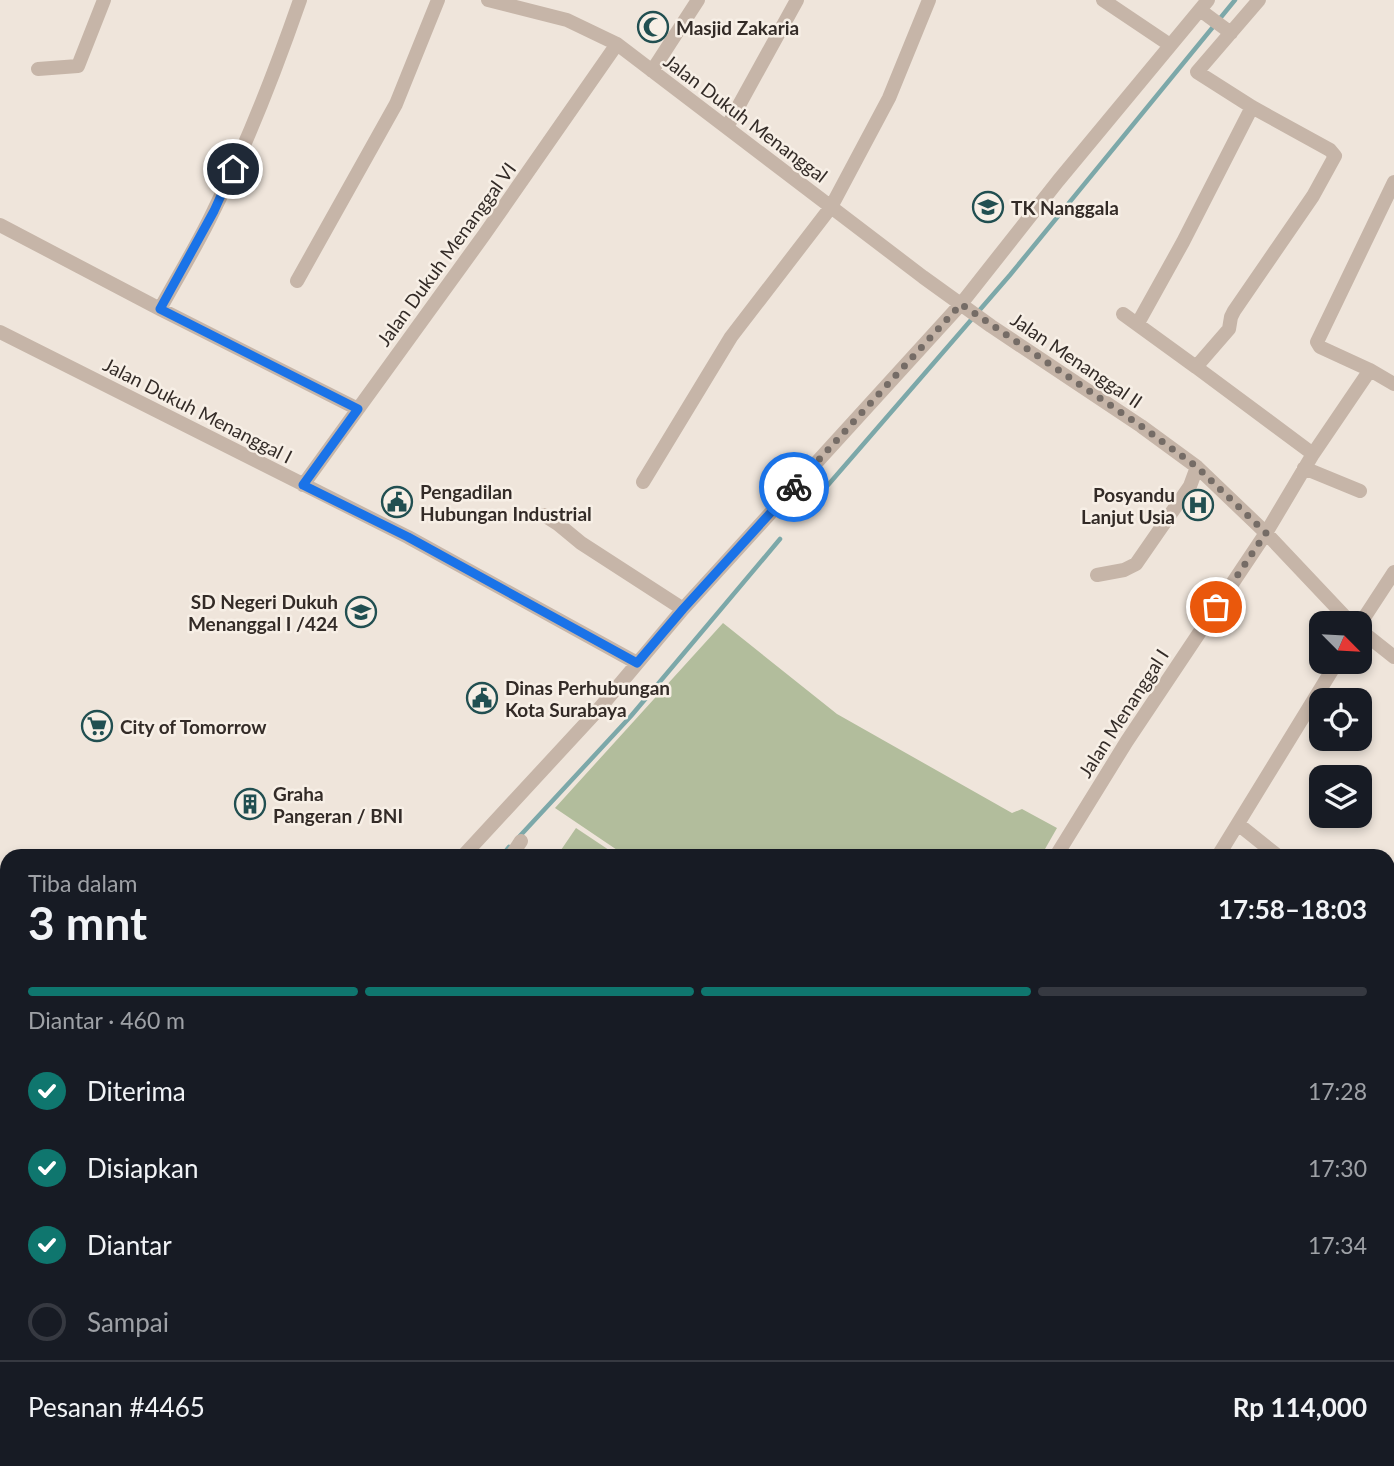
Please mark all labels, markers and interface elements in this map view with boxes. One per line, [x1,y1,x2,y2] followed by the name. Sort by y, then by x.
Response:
[636,10,670,44] mosque icon: Masjid Zakaria
[676,16,799,39] place label: Masjid Zakaria
[660,49,832,187] street label: Jalan Dukuh Menanggal
[203,139,263,199] pin
[214,150,252,188] icon: home
[372,158,520,350] street label: Jalan Dukuh Menanggal VI
[971,190,1005,224] school or university icon: TK Nanggala
[1011,196,1119,219] place label: TK Nanggala
[1007,307,1147,413] street label: Jalan Menanggal II
[100,352,296,468] street label: Jalan Dukuh Menanggal I
[759,452,829,522] courier
[775,468,813,506] icon: bike
[420,480,592,525] place label: Pengadilan Hubungan Industrial
[1081,483,1175,528] place label: Posyandu Lanjut Usia
[380,485,414,519] public building icon: Pengadilan Hubungan Industrial
[1181,488,1215,522] hospital icon: Posyandu Lanjut Usia
[1186,577,1246,637] pin
[1197,588,1235,626] icon: bag
[188,590,338,635] place label: SD Negeri Dukuh Menanggal I /424
[344,595,378,629] school or university icon: SD Negeri Dukuh Menanggal I /424
[1309,611,1372,674] north arrow
[1309,611,1372,828] map controls
[1073,645,1173,781] street label: Jalan Menanggal I
[505,676,670,721] place label: Dinas Perhubungan Kota Surabaya
[465,681,499,715] public building icon: Dinas Perhubungan Kota Surabaya
[1309,688,1372,751] button: locate
[80,709,114,743] supermarket icon: City of Tomorrow
[120,715,267,738] place label: City of Tomorrow
[1309,765,1372,828] button: layers
[273,782,403,827] place label: Graha Pangeran / BNI
[233,787,267,821] building icon: Graha Pangeran / BNI
[28,869,137,897] text: Tiba dalam
[1218,893,1367,925] text: 17:58–18:03
[28,895,147,950] text: 3 mnt
[28,1006,185,1034] text: Diantar · 460 m
[28,1072,66,1110] icon: check
[87,1075,186,1107] text: Diterima
[1308,1077,1367,1105] text: 17:28
[28,1149,66,1187] icon: check
[87,1152,198,1184] text: Disiapkan
[1308,1154,1367,1182] text: 17:30
[28,1226,66,1264] icon: check
[87,1229,172,1261] text: Diantar
[1308,1231,1367,1259] text: 17:34
[87,1306,169,1338] text: Sampai
[28,1391,205,1423] text: Pesanan #4465
[1233,1391,1367,1423] text: Rp 114,000

